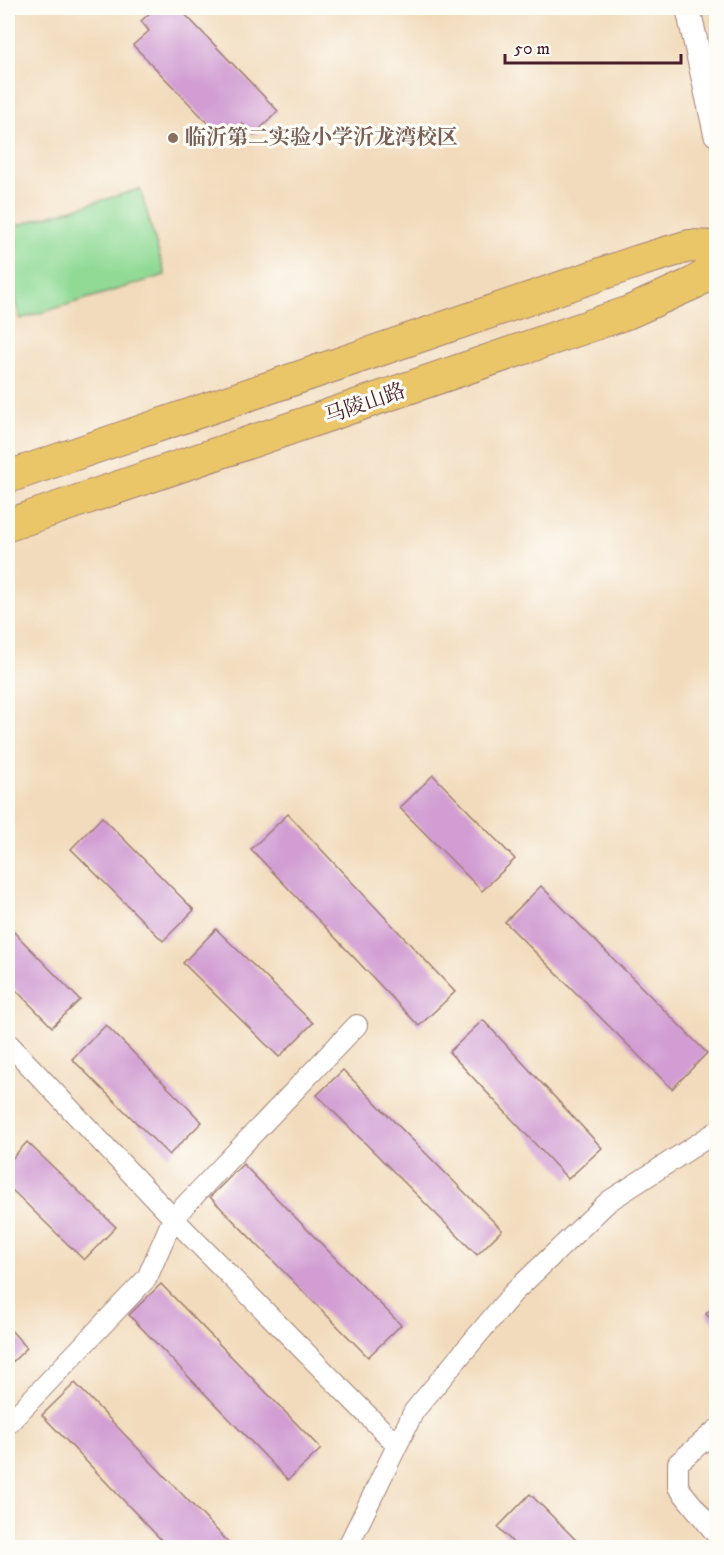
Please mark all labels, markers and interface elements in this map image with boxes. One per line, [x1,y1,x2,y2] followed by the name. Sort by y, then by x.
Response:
[505,27,680,65] scale bar
[514,38,550,60] text: 50 m
[185,125,458,151] place label: 临沂第二实验小学沂龙湾校区
[166,131,180,145] marker: 临沂第二实验小学沂龙湾校区
[321,378,409,430] street label: 马陵山路

